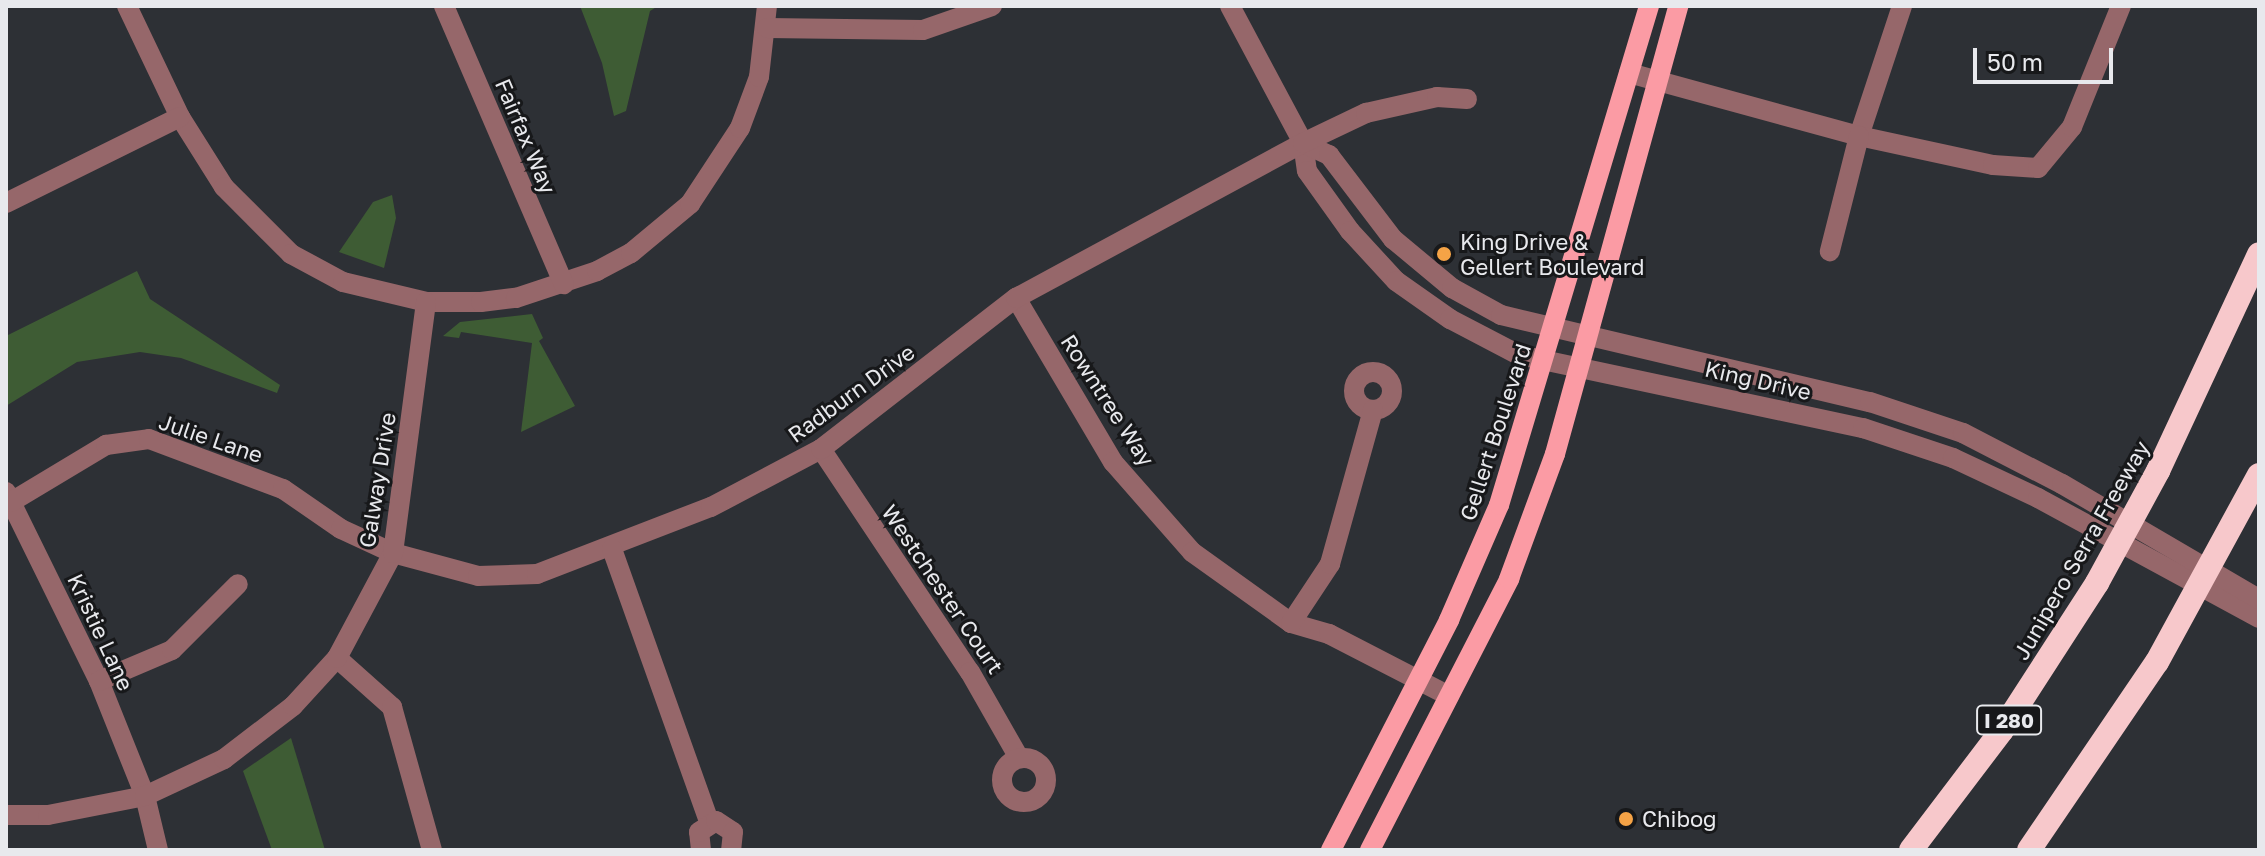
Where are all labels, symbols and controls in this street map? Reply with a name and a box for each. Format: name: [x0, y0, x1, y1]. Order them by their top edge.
scale bar: [1977, 32, 2117, 82]
text: 50 m: [1987, 47, 2043, 76]
street label: Fairfax Way: [490, 75, 562, 197]
place label: King Drive & Gellert Boulevard: [1460, 228, 1645, 280]
marker: King Drive & Gellert Boulevard: [1435, 245, 1453, 263]
street label: Rowntree Way: [1056, 329, 1160, 471]
street label: Radburn Drive: [783, 338, 919, 448]
street label: Gellert Boulevard: [1454, 340, 1536, 524]
street label: King Drive: [1702, 355, 1814, 405]
street label: Julie Lane: [156, 408, 266, 468]
street label: Galway Drive: [353, 411, 401, 549]
street label: Junipero Serra Freeway: [2007, 436, 2155, 664]
street label: Westchester Court: [877, 499, 1009, 679]
street label: Kristie Lane: [62, 569, 140, 695]
road number: I 280: [1975, 704, 2043, 736]
place label: Chibog: [1642, 806, 1717, 832]
marker: Chibog: [1617, 810, 1635, 828]

